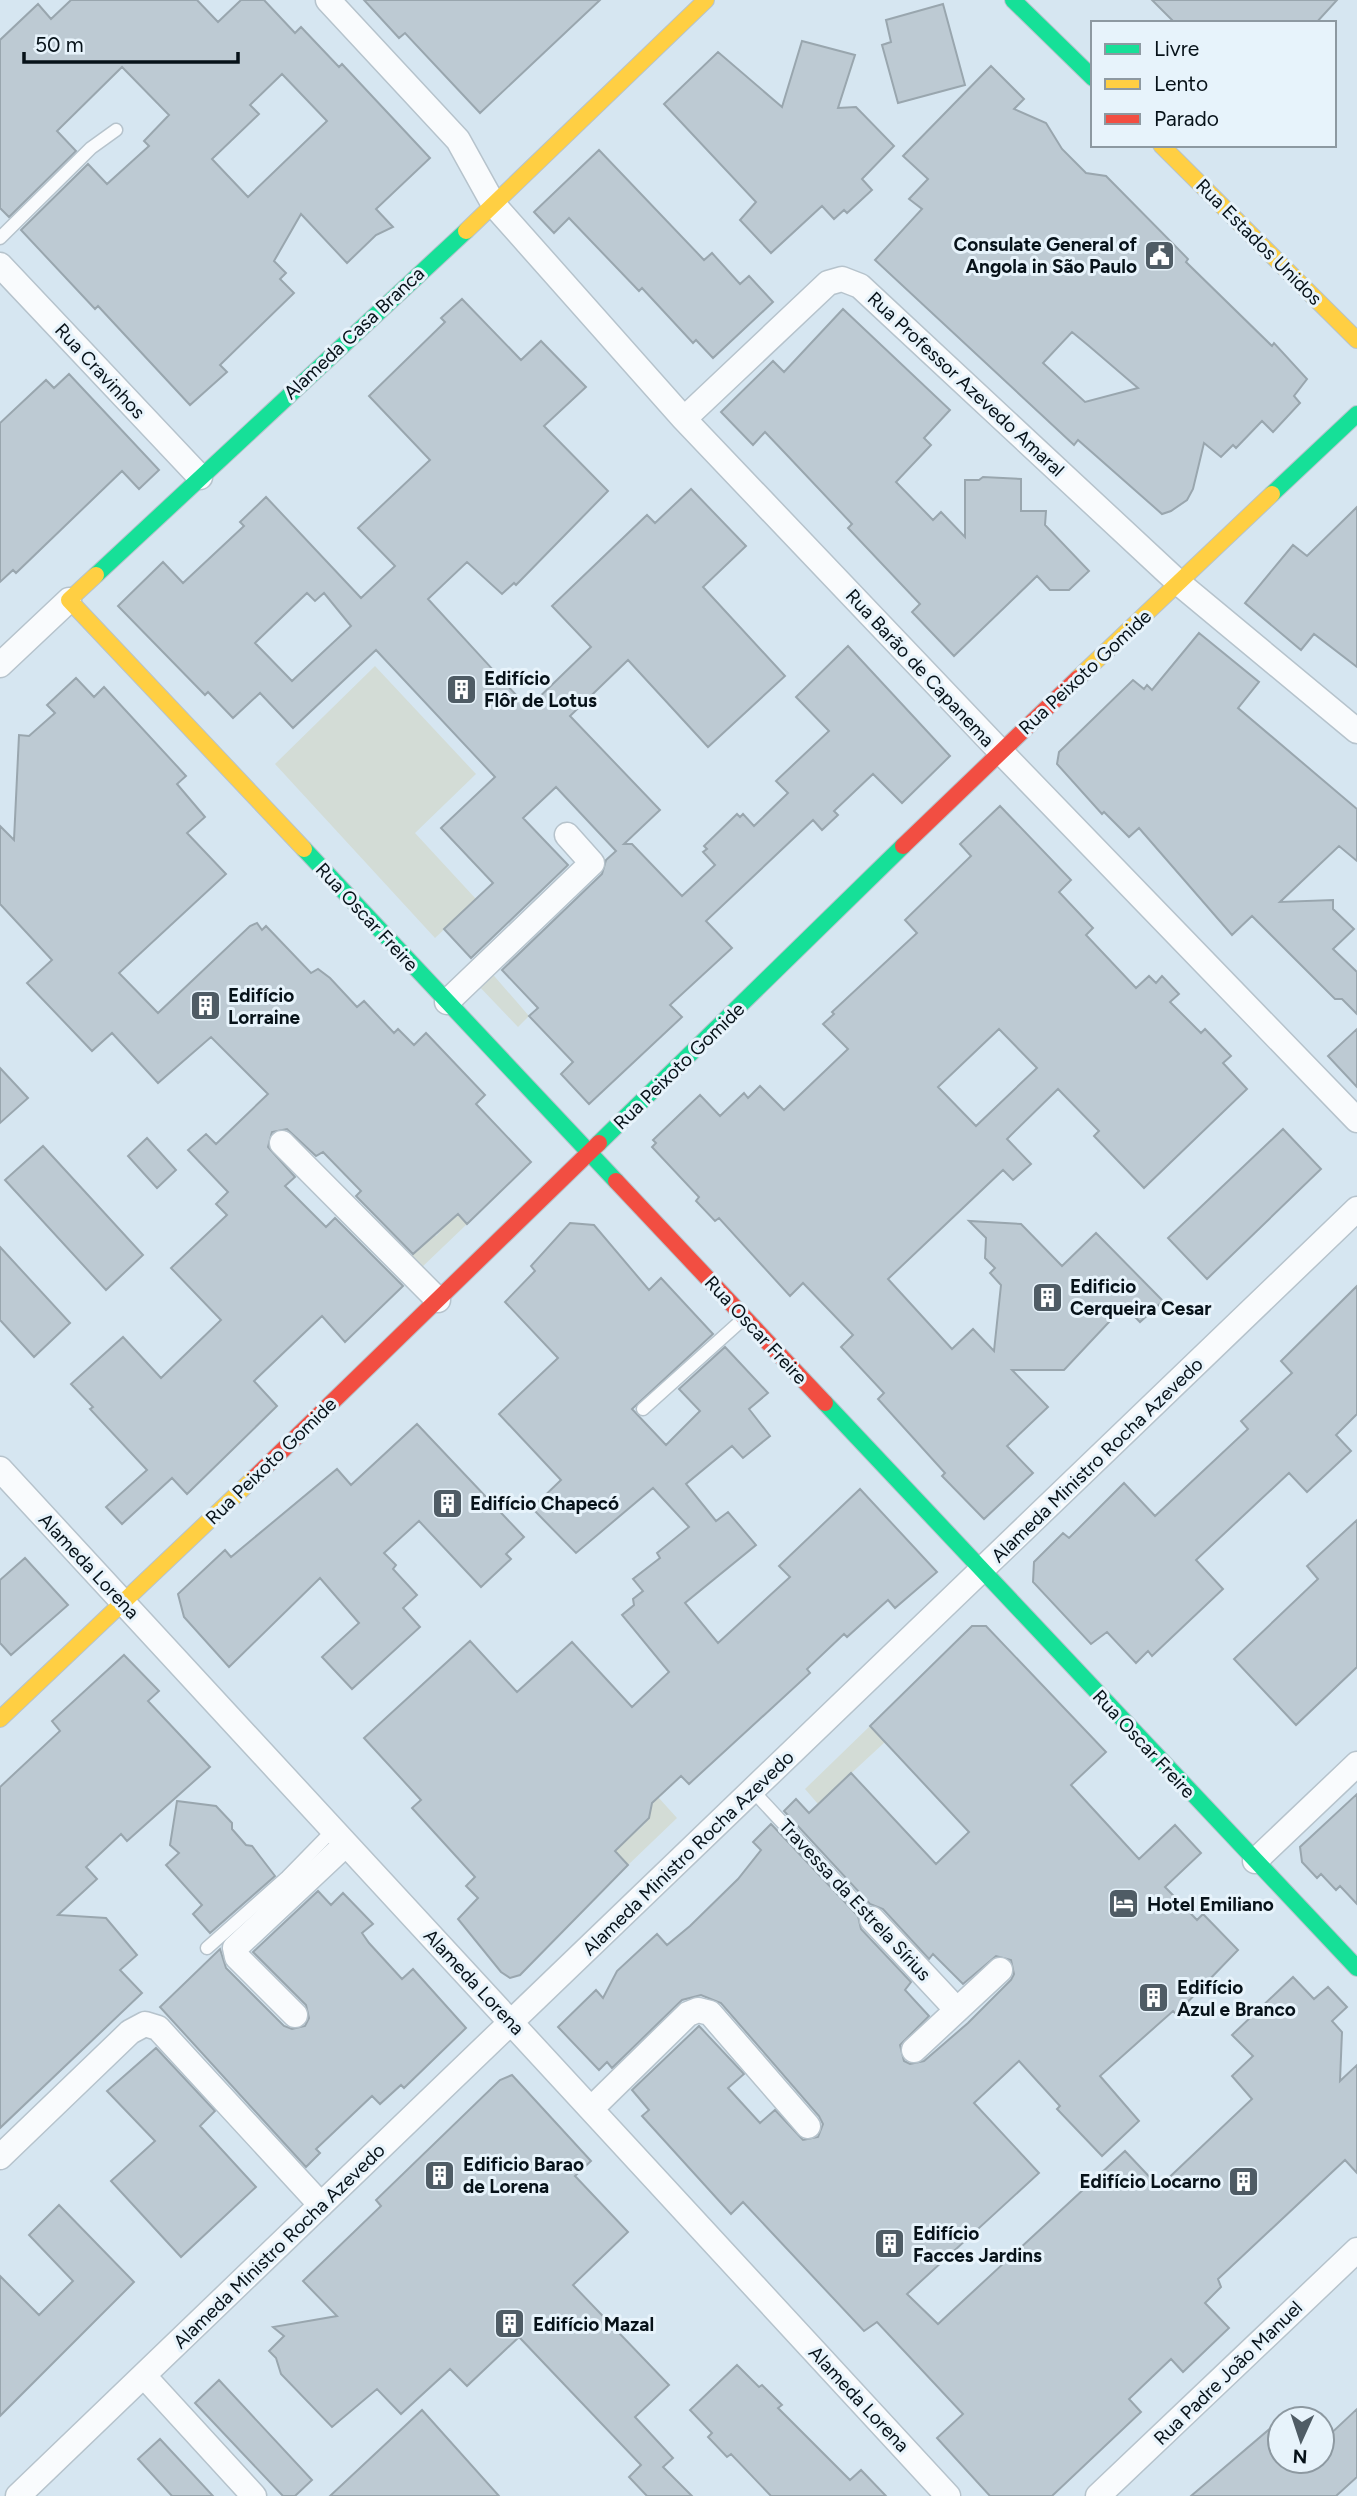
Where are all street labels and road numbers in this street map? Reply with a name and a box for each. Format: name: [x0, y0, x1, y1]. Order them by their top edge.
street label: Rua Estados Unidos: [1191, 174, 1327, 310]
street label: Alameda Casa Branca: [279, 262, 429, 404]
street label: Rua Professor Azevedo Amaral: [863, 287, 1069, 481]
street label: Rua Cravinhos: [50, 319, 150, 424]
street label: Rua Barão de Capanema: [841, 584, 999, 752]
street label: Rua Peixoto Gomide: [1014, 605, 1156, 739]
street label: Rua Oscar Freire: [311, 858, 423, 976]
street label: Rua Peixoto Gomide: [609, 998, 749, 1134]
street label: Rua Oscar Freire: [700, 1271, 812, 1389]
street label: Alameda Ministro Rocha Azevedo: [986, 1353, 1208, 1567]
street label: Rua Peixoto Gomide: [201, 1393, 341, 1529]
street label: Alameda Lorena: [34, 1508, 144, 1624]
street label: Rua Oscar Freire: [1088, 1685, 1200, 1803]
street label: Alameda Ministro Rocha Azevedo: [577, 1746, 799, 1960]
street label: Travessa da Estrela Sírius: [774, 1815, 936, 1986]
street label: Alameda Lorena: [419, 1924, 529, 2040]
street label: Alameda Ministro Rocha Azevedo: [168, 2139, 390, 2353]
street label: Rua Padre João Manuel: [1149, 2296, 1307, 2450]
street label: Alameda Lorena: [804, 2341, 914, 2457]

